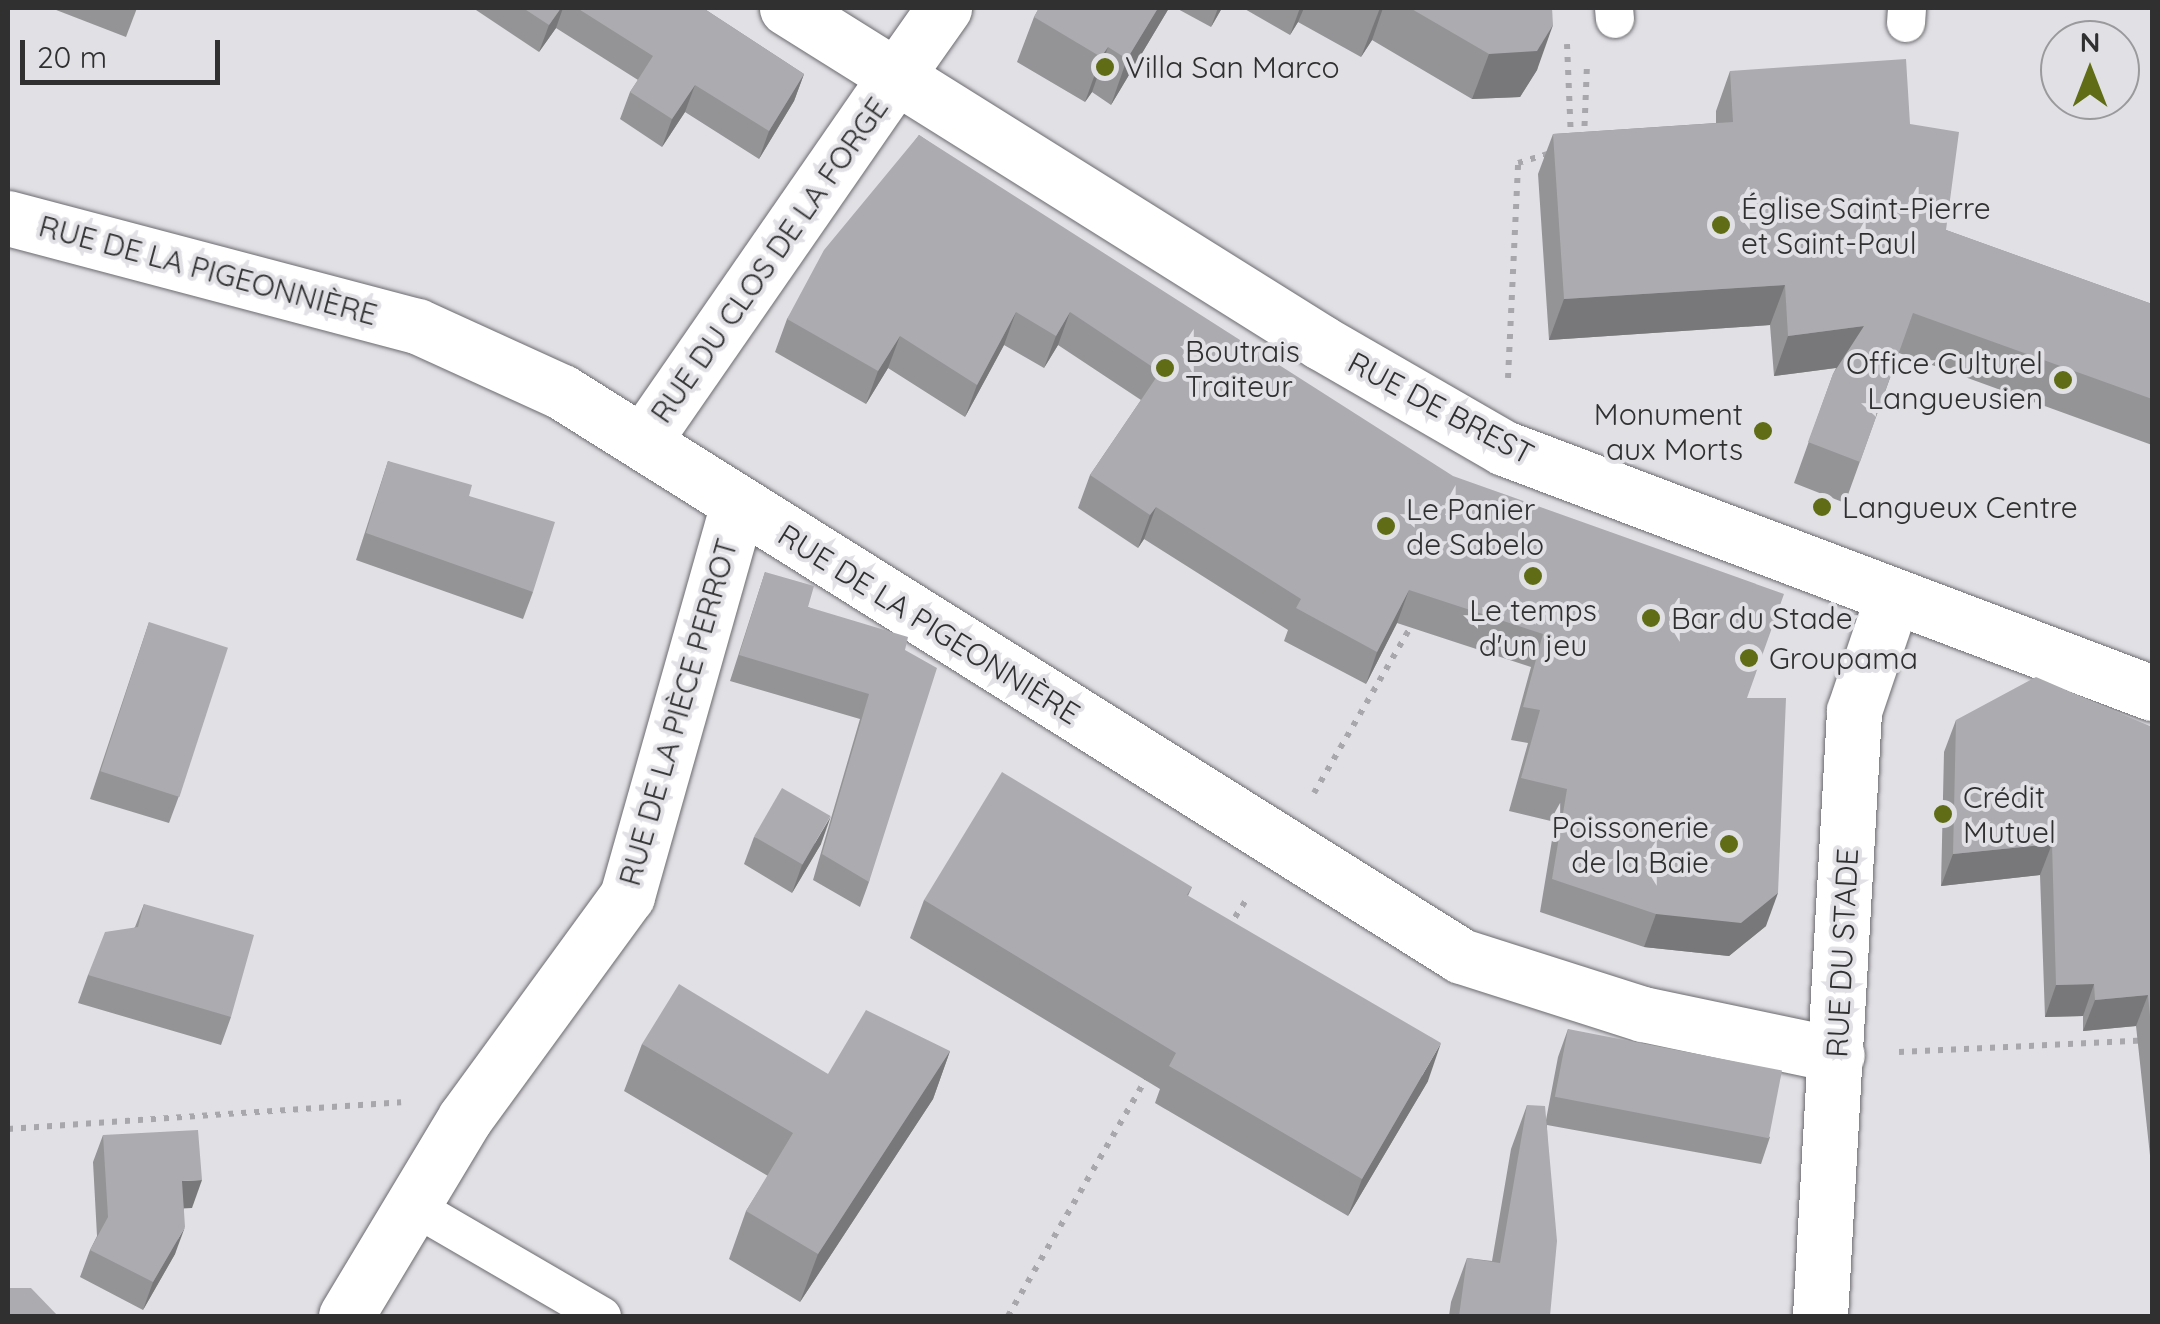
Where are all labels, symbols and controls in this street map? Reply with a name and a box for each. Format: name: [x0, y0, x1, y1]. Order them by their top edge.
scale bar: [25, 20, 225, 82]
north arrow: [2040, 20, 2140, 120]
text: N: [2080, 24, 2100, 59]
text: 20 m: [37, 38, 107, 76]
place label: Villa San Marco: [1125, 49, 1340, 85]
marker: Villa San Marco: [1094, 56, 1116, 78]
street label: RUE DU CLOS DE LA FORGE: [643, 90, 895, 430]
place label: Église Saint-Pierre et Saint-Paul: [1741, 190, 1991, 260]
street label: RUE DE LA PIGEONNIÈRE: [35, 208, 381, 332]
marker: Église Saint-Pierre et Saint-Paul: [1710, 214, 1732, 236]
place label: Boutrais Traiteur: [1185, 333, 1300, 404]
street label: RUE DE BREST: [1342, 344, 1540, 472]
place label: Office Culturel Langueusien: [1846, 345, 2043, 416]
marker: Boutrais Traiteur: [1154, 357, 1176, 379]
marker: Office Culturel Langueusien: [2052, 369, 2074, 391]
place label: Monument aux Morts: [1594, 396, 1743, 466]
marker: Monument aux Morts: [1752, 420, 1774, 442]
place label: Langueux Centre: [1842, 489, 2078, 525]
place label: Le Panier de Sabelo: [1406, 491, 1544, 562]
marker: Langueux Centre: [1811, 496, 1833, 518]
marker: Le Panier de Sabelo: [1375, 515, 1397, 537]
street label: RUE DE LA PIGEONNIÈRE: [772, 516, 1086, 732]
street label: RUE DE LA PIÈCE PERROT: [611, 534, 745, 890]
marker: Le temps d'un jeu: [1522, 565, 1544, 587]
place label: Le temps d'un jeu: [1469, 592, 1597, 662]
place label: Bar du Stade: [1671, 600, 1853, 636]
marker: Bar du Stade: [1640, 607, 1662, 629]
place label: Groupama: [1769, 640, 1918, 676]
marker: Groupama: [1738, 647, 1760, 669]
place label: Crédit Mutuel: [1963, 779, 2056, 850]
marker: Crédit Mutuel: [1932, 803, 1954, 825]
place label: Poissonerie de la Baie: [1551, 809, 1709, 880]
marker: Poissonerie de la Baie: [1718, 833, 1740, 855]
street label: RUE DU STADE: [1819, 848, 1865, 1058]

